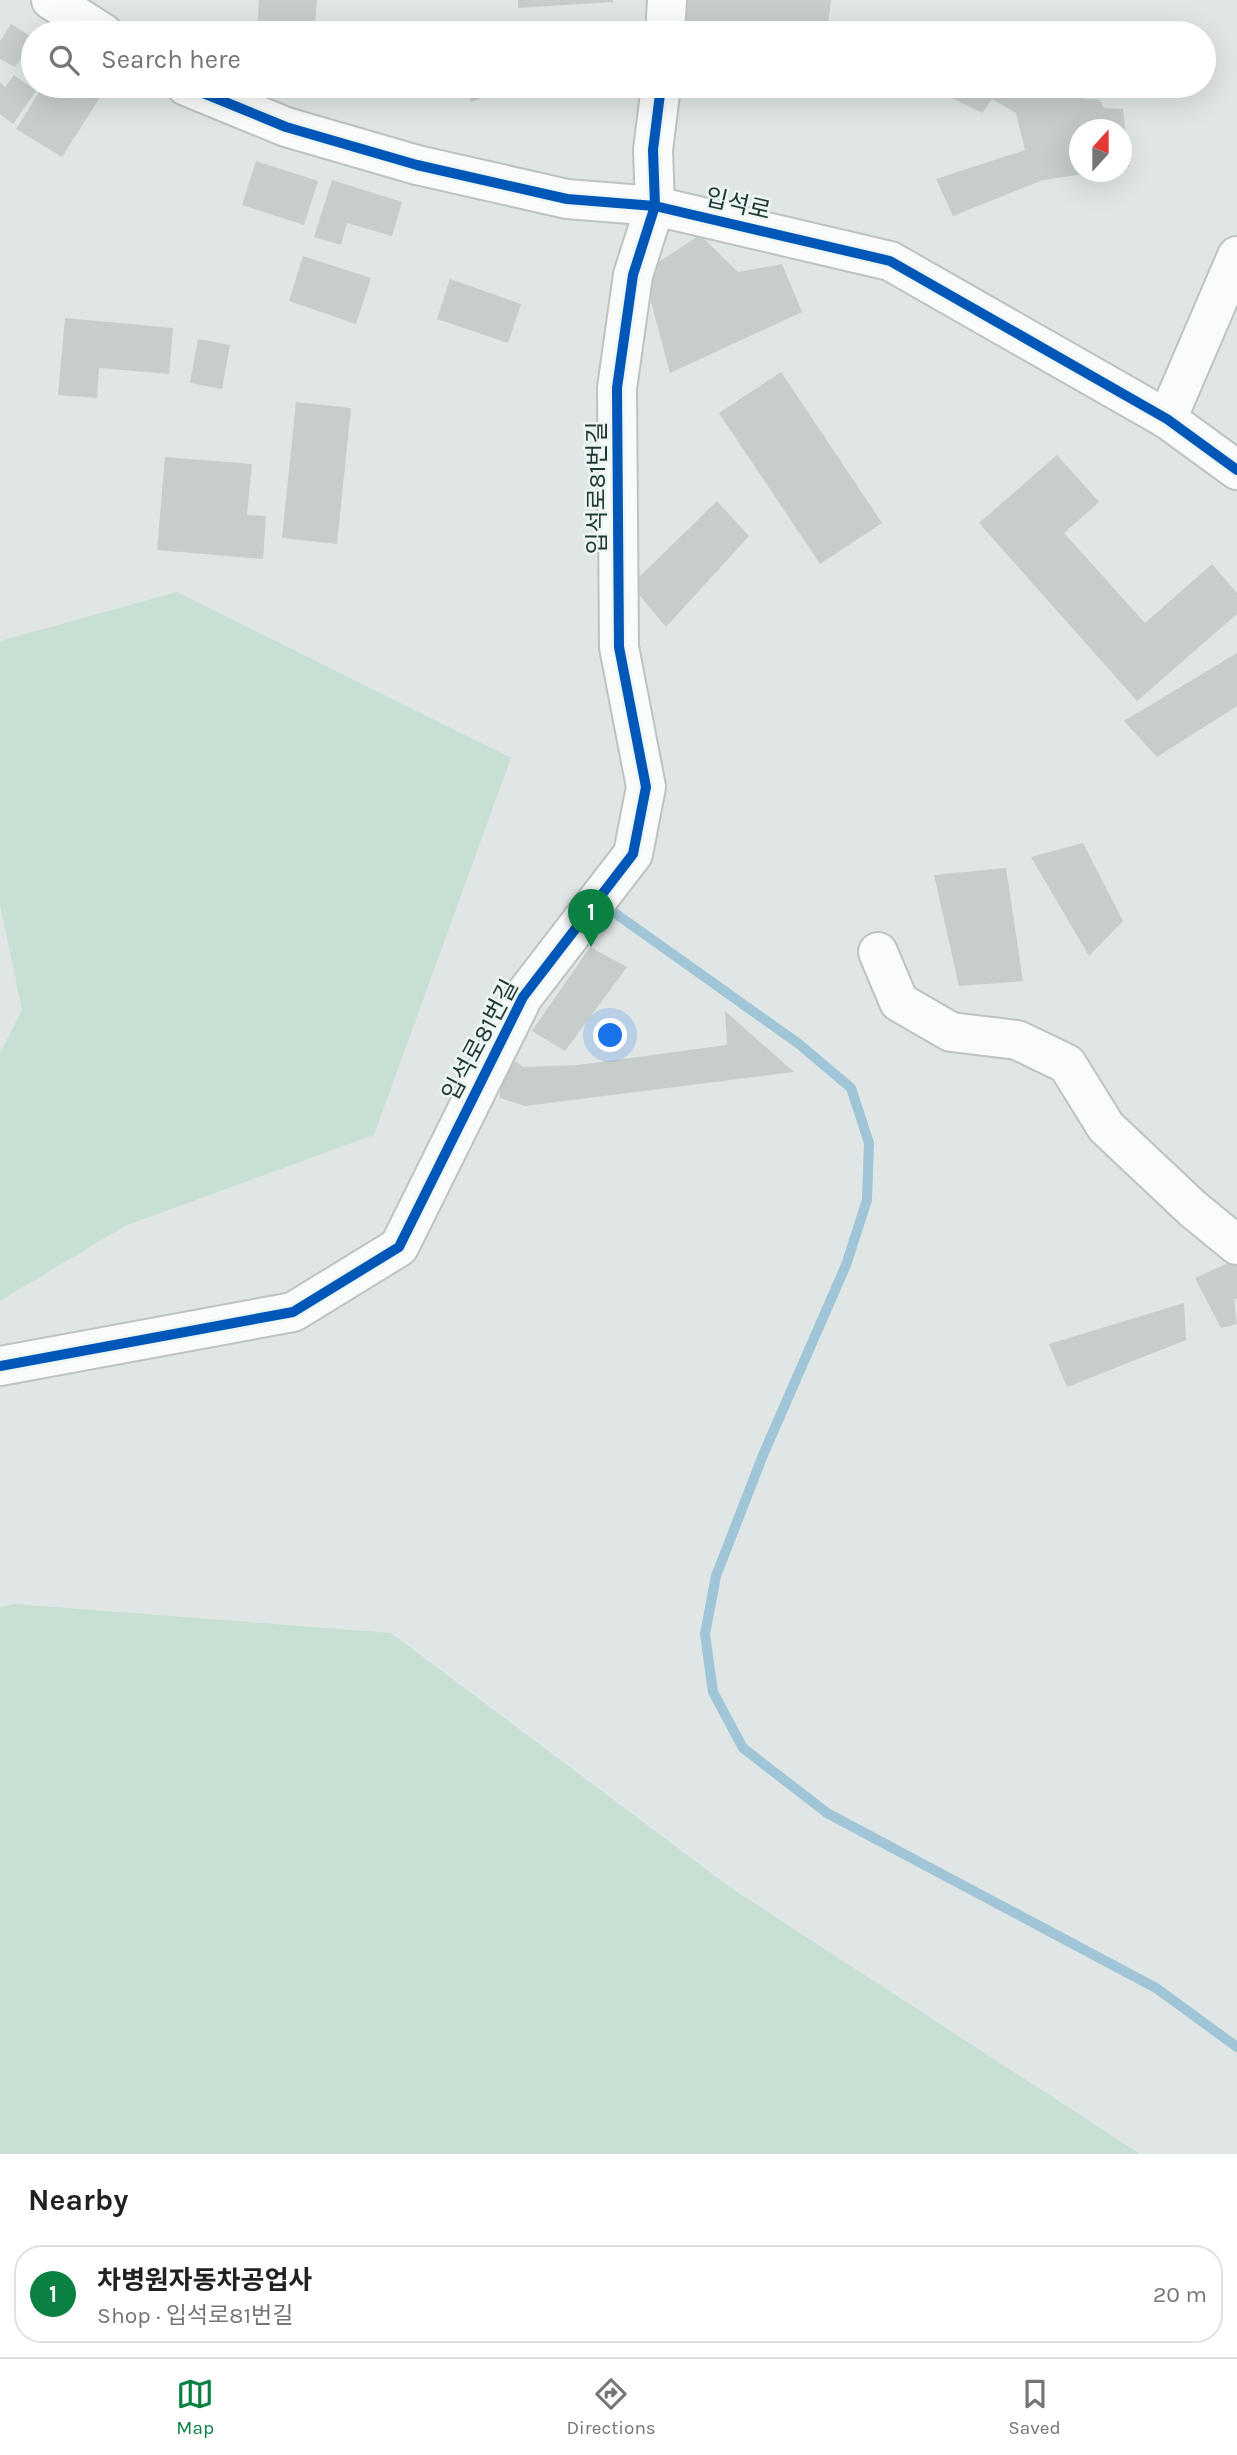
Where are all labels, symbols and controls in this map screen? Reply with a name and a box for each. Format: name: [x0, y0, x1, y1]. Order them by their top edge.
search box: [21, 21, 1216, 98]
icon: search: [45, 41, 83, 79]
text: Search here: [101, 44, 241, 75]
north arrow: [1069, 119, 1132, 182]
street label: 입석로: [703, 183, 773, 225]
street label: 입석로81번길: [583, 421, 611, 555]
pin: 1: [568, 889, 614, 947]
street label: 입석로81번길: [436, 975, 524, 1105]
your location: [593, 1018, 627, 1052]
text: Nearby: [28, 2182, 128, 2218]
text: 차병원자동차공업사: [97, 2265, 312, 2296]
text: 1: [49, 2281, 57, 2308]
text: 20 m: [1153, 2281, 1207, 2308]
text: Shop · 입석로81번길: [97, 2302, 293, 2329]
tab: Map: [176, 2375, 214, 2439]
tab: Directions: [567, 2375, 656, 2439]
tab: Saved: [1008, 2375, 1061, 2439]

